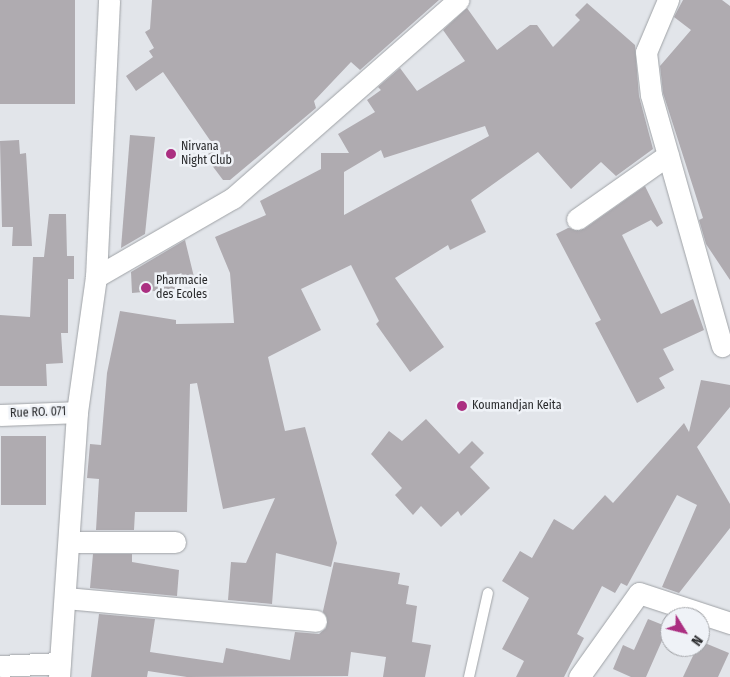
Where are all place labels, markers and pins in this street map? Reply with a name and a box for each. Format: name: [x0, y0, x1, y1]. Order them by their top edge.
place label: Nirvana Night Club: [181, 140, 232, 168]
marker: Nirvana Night Club: [165, 148, 177, 160]
place label: Pharmacie des Ecoles: [156, 274, 208, 302]
marker: Pharmacie des Ecoles: [140, 282, 152, 294]
place label: Koumandjan Keita: [472, 399, 562, 413]
marker: Koumandjan Keita: [456, 400, 468, 412]

